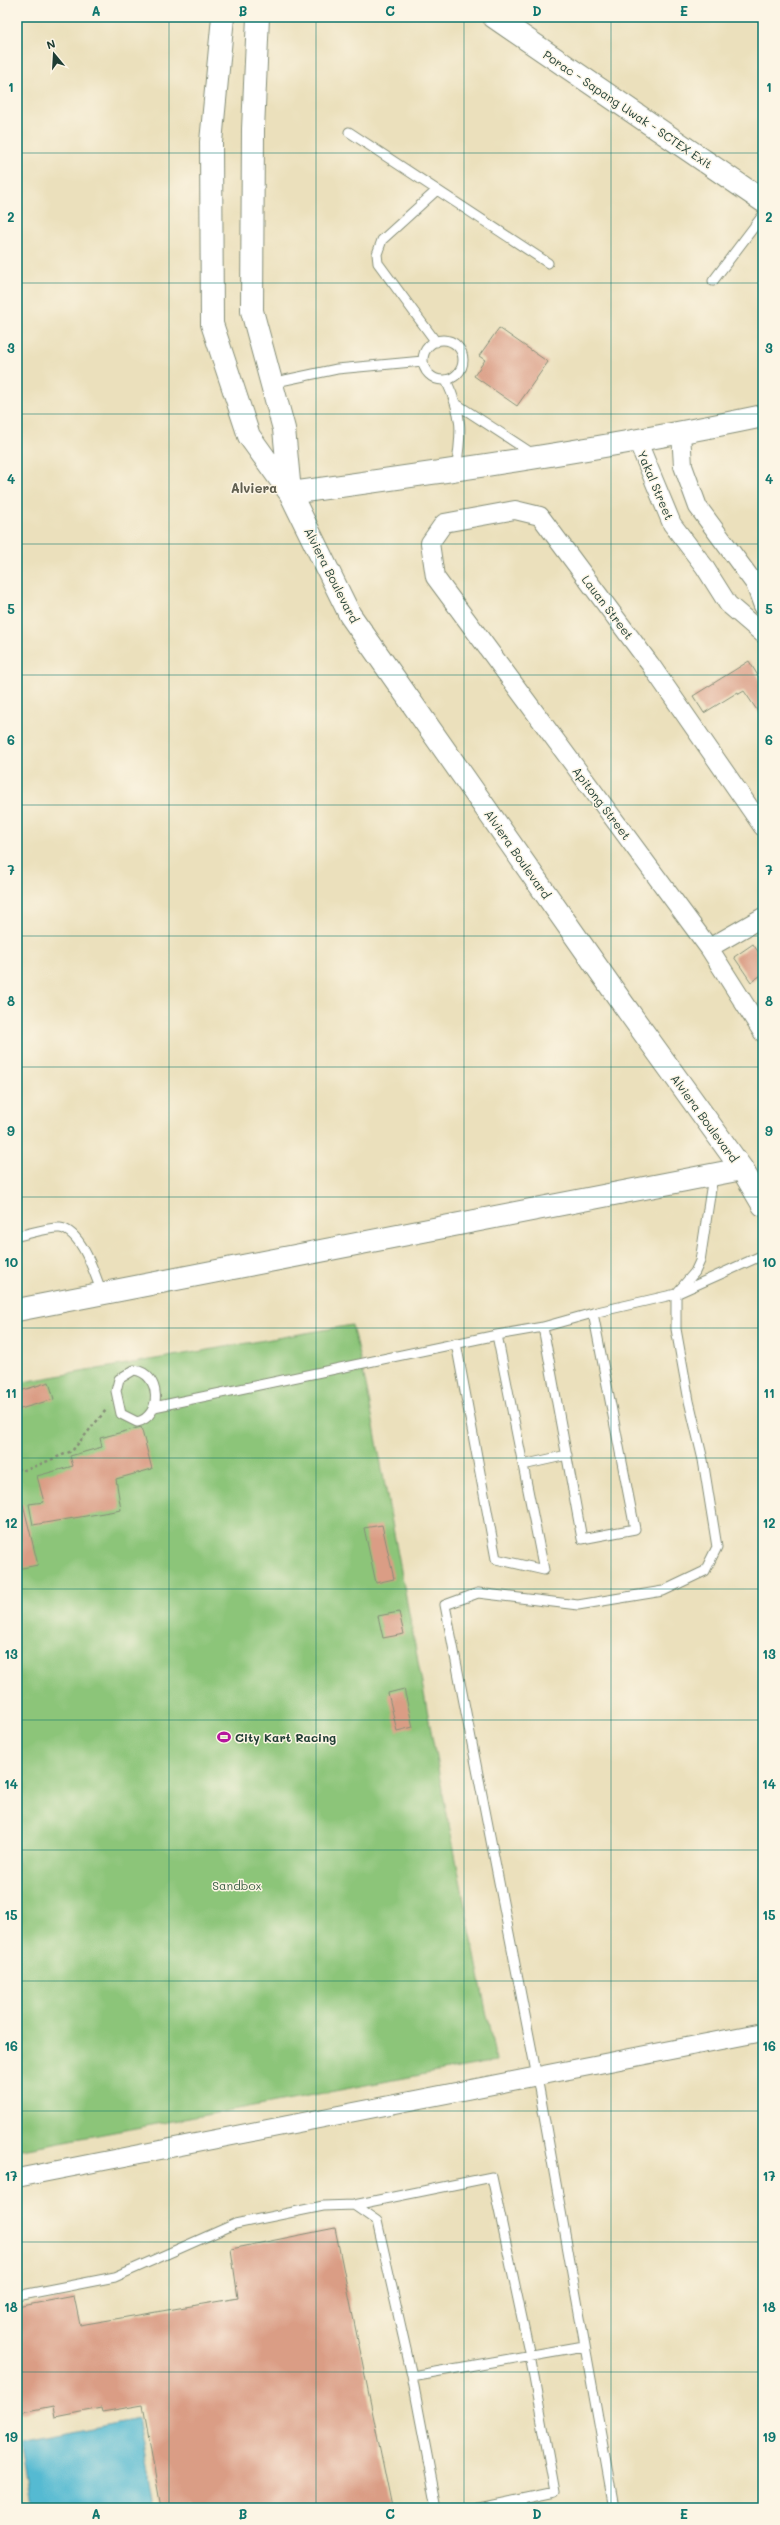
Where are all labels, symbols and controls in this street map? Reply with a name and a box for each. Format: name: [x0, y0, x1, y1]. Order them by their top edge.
text: A: [91, 2, 101, 19]
text: B: [239, 2, 248, 19]
text: C: [385, 2, 395, 19]
text: D: [532, 2, 542, 19]
text: E: [680, 2, 688, 19]
north arrow: [34, 34, 74, 74]
text: N: [44, 36, 57, 52]
street label: Porac - Sapang Uwak - SCTEX Exit: [540, 46, 716, 172]
text: 1: [8, 78, 14, 95]
text: 1: [766, 78, 772, 95]
text: 2: [7, 208, 15, 225]
text: 2: [765, 208, 773, 225]
text: 3: [7, 339, 15, 356]
text: 3: [765, 339, 773, 356]
street label: Yakal Street: [634, 448, 678, 522]
text: 4: [7, 470, 15, 487]
text: 4: [765, 470, 773, 487]
district label: Alviera: [231, 479, 277, 496]
street label: Alviera Boulevard: [301, 525, 363, 626]
street label: Lauan Street: [579, 572, 637, 642]
text: 5: [7, 600, 15, 617]
text: 5: [765, 600, 773, 617]
text: 6: [7, 731, 15, 748]
text: 6: [765, 731, 773, 748]
street label: Apitong Street: [569, 763, 635, 843]
street label: Alviera Boulevard: [481, 806, 555, 902]
text: 7: [7, 861, 15, 878]
text: 7: [765, 861, 773, 878]
text: 8: [7, 992, 15, 1009]
text: 8: [765, 992, 773, 1009]
street label: Alviera Boulevard: [668, 1071, 743, 1166]
text: 9: [7, 1122, 15, 1139]
text: 9: [765, 1122, 773, 1139]
text: 10: [4, 1253, 18, 1270]
text: 10: [762, 1253, 776, 1270]
text: 11: [5, 1384, 17, 1401]
text: 11: [763, 1384, 775, 1401]
text: 12: [4, 1514, 18, 1531]
text: 12: [762, 1514, 776, 1531]
text: 13: [4, 1645, 18, 1662]
text: 13: [762, 1645, 776, 1662]
sports icon: City Kart Racing: [216, 1729, 232, 1745]
place label: City Kart Racing: [235, 1729, 336, 1745]
text: 14: [4, 1775, 18, 1792]
text: 14: [762, 1775, 776, 1792]
park label: Sandbox: [212, 1877, 262, 1893]
text: 15: [4, 1906, 18, 1923]
text: 15: [762, 1906, 776, 1923]
text: 16: [4, 2037, 18, 2054]
text: 16: [762, 2037, 776, 2054]
text: 17: [4, 2167, 18, 2184]
text: 17: [762, 2167, 776, 2184]
text: 18: [4, 2298, 18, 2315]
text: 18: [762, 2298, 776, 2315]
text: 19: [4, 2428, 18, 2445]
text: 19: [762, 2428, 776, 2445]
text: A: [91, 2505, 101, 2522]
text: B: [239, 2505, 248, 2522]
text: C: [385, 2505, 395, 2522]
text: D: [532, 2505, 542, 2522]
text: E: [680, 2505, 688, 2522]

